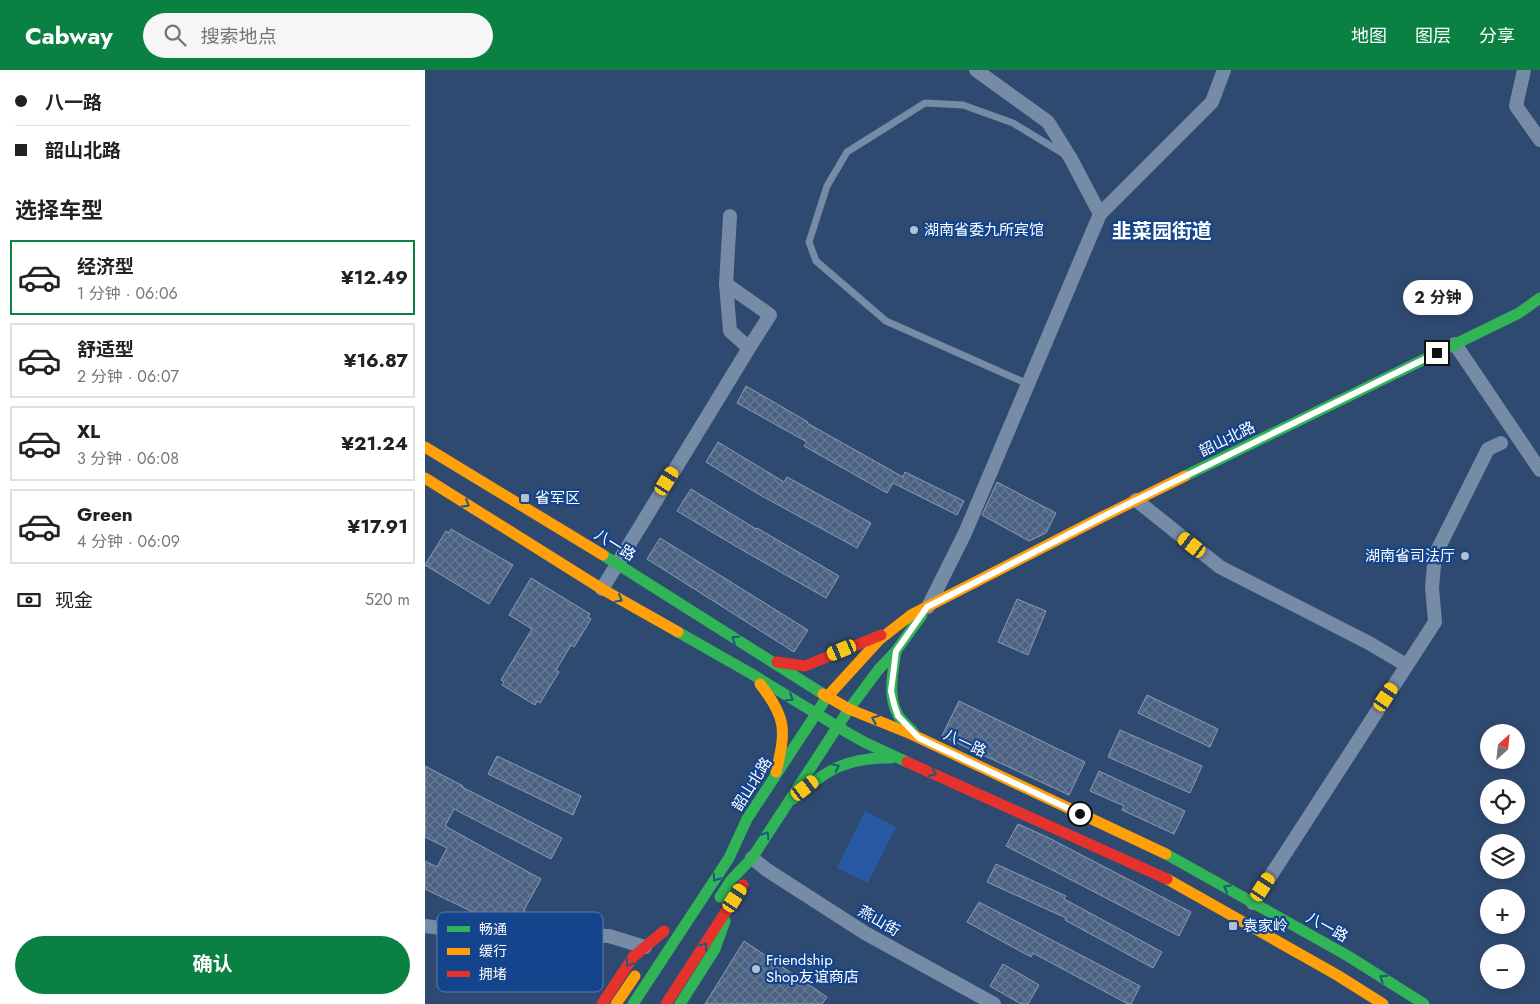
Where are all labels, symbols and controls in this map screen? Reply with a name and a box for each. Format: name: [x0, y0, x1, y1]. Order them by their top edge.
search box: [143, 13, 493, 58]
text: Cabway: [25, 18, 113, 53]
icon: search: [161, 21, 189, 49]
text: 搜索地点: [201, 23, 277, 50]
text: 地图: [1351, 23, 1387, 49]
text: 图层: [1415, 23, 1451, 49]
text: 分享: [1479, 23, 1515, 49]
text: 八一路: [45, 89, 102, 116]
text: 韶山北路: [45, 137, 121, 164]
text: 选择车型: [15, 194, 103, 226]
district label: 韭菜园街道: [1112, 217, 1212, 246]
place label: 湖南省委九所宾馆: [924, 219, 1044, 241]
marker: 湖南省委九所宾馆: [908, 224, 920, 236]
text: 经济型: [77, 253, 134, 280]
icon: car: [17, 255, 62, 300]
text: ¥12.49: [341, 264, 408, 291]
callout: 2 分钟: [1402, 280, 1472, 316]
text: 1 分钟 · 06:06: [77, 282, 178, 305]
text: 2 分钟: [1414, 286, 1462, 309]
text: 舒适型: [77, 336, 134, 363]
icon: car: [17, 338, 62, 383]
route end: [1426, 342, 1448, 364]
text: ¥16.87: [344, 347, 408, 374]
text: 2 分钟 · 06:07: [77, 365, 179, 388]
street label: 韶山北路: [1195, 416, 1259, 462]
text: XL: [77, 418, 100, 445]
icon: car: [17, 421, 62, 466]
text: ¥21.24: [341, 430, 408, 457]
text: 3 分钟 · 06:08: [77, 447, 179, 470]
car: [652, 464, 681, 498]
place label: 省军区: [535, 487, 580, 509]
marker: 省军区: [519, 492, 531, 504]
one-way arrow: [461, 497, 470, 507]
text: Green: [77, 501, 133, 528]
icon: car: [17, 504, 62, 549]
text: ¥17.91: [348, 513, 408, 540]
street label: 八一路: [590, 524, 640, 566]
text: 4 分钟 · 06:09: [77, 530, 180, 553]
car: [1175, 530, 1208, 560]
place label: 湖南省司法厅: [1365, 545, 1455, 567]
marker: 湖南省司法厅: [1459, 550, 1471, 562]
icon: cash: [15, 586, 43, 614]
text: 现金: [55, 587, 93, 614]
text: 520 m: [365, 588, 410, 611]
one-way arrow: [614, 593, 623, 603]
one-way arrow: [731, 635, 740, 645]
car: [825, 637, 858, 663]
car: [1371, 680, 1400, 714]
one-way arrow: [785, 691, 794, 701]
one-way arrow: [871, 715, 880, 726]
street label: 八一路: [940, 724, 990, 762]
north arrow: [1480, 724, 1525, 769]
map controls: [1480, 724, 1525, 989]
street label: 韶山北路: [727, 753, 777, 815]
one-way arrow: [831, 763, 840, 773]
one-way arrow: [928, 767, 937, 778]
car: [788, 773, 821, 803]
button: locate: [1480, 779, 1525, 824]
route start: [1069, 803, 1091, 825]
one-way arrow: [760, 831, 770, 840]
button: layers: [1480, 834, 1525, 879]
car: [1248, 870, 1277, 904]
one-way arrow: [713, 873, 723, 882]
car: [720, 881, 749, 915]
one-way arrow: [1223, 884, 1232, 894]
button: +: [1480, 889, 1525, 934]
street label: 燕山街: [854, 900, 904, 942]
street label: 八一路: [1302, 906, 1352, 948]
legend: [437, 912, 603, 992]
place label: 袁家岭: [1243, 915, 1288, 937]
text: 畅通: [479, 919, 507, 939]
marker: 袁家岭: [1227, 920, 1239, 932]
button: 确认: [15, 936, 410, 994]
text: 缓行: [479, 941, 507, 961]
one-way arrow: [698, 942, 707, 952]
button: −: [1480, 944, 1525, 989]
place label: Friendship Shop友谊商店: [766, 949, 859, 988]
one-way arrow: [626, 958, 635, 967]
marker: Friendship Shop友谊商店: [750, 963, 762, 975]
text: 拥堵: [479, 964, 507, 984]
one-way arrow: [1379, 974, 1388, 984]

